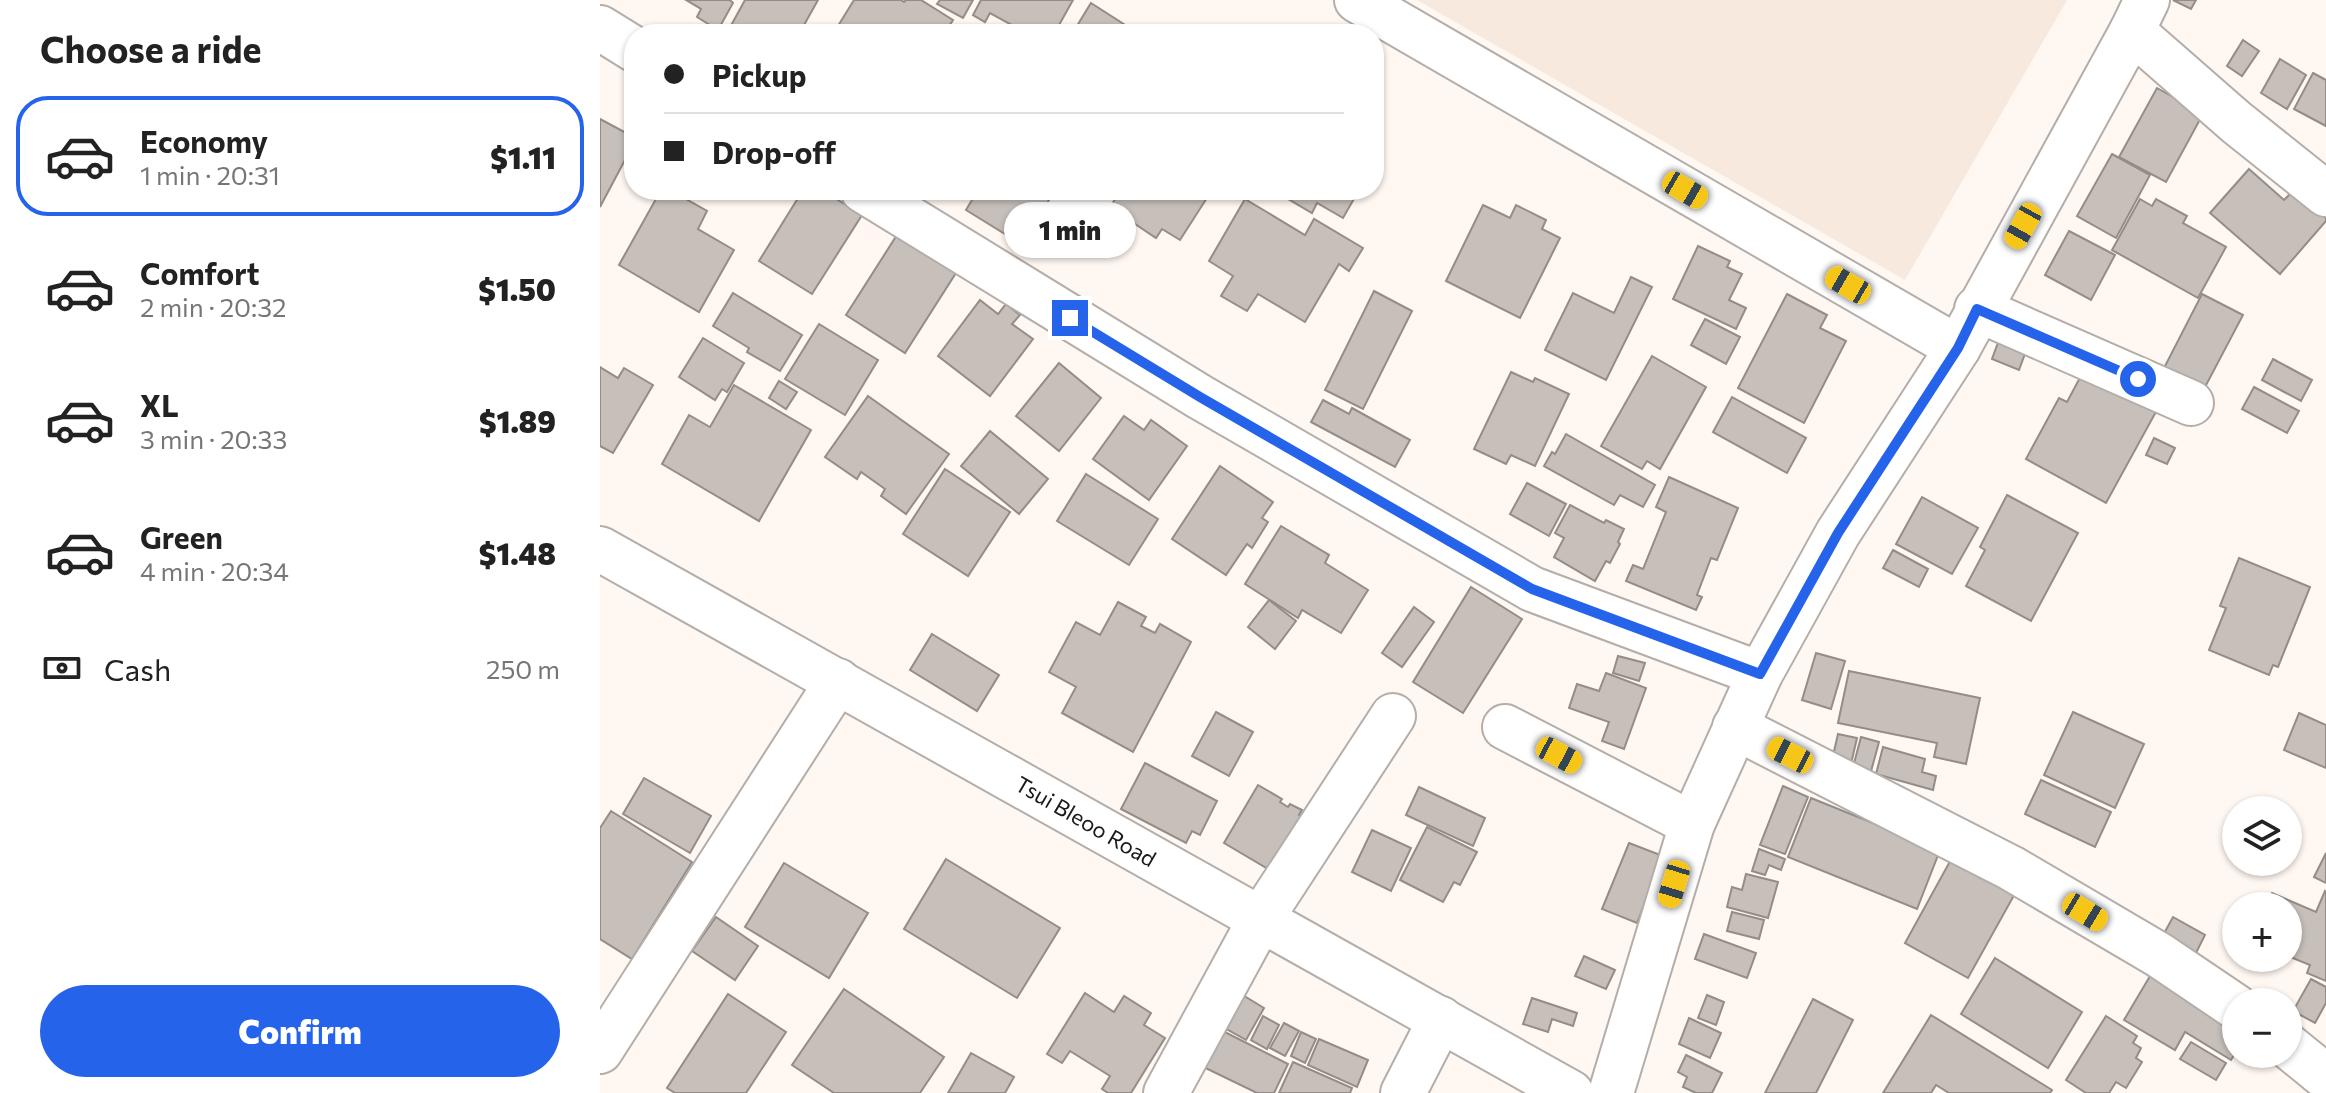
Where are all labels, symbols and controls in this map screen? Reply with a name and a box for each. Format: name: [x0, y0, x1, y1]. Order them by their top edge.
text: Choose a ride: [40, 26, 261, 70]
text: Pickup: [712, 56, 806, 93]
icon: car: [44, 120, 116, 192]
text: Economy: [140, 122, 268, 159]
text: Drop-off: [712, 133, 836, 170]
text: $1.11: [490, 138, 556, 175]
text: 1 min · 20:31: [140, 159, 280, 190]
car: [1658, 168, 1712, 212]
car: [2001, 199, 2045, 253]
callout: 1 min: [1004, 202, 1136, 258]
text: 1 min: [1039, 214, 1101, 245]
icon: car: [44, 252, 116, 324]
text: Comfort: [140, 254, 259, 291]
car: [1821, 263, 1875, 307]
text: $1.50: [478, 270, 556, 307]
text: 2 min · 20:32: [140, 291, 286, 322]
route end: [1052, 300, 1088, 336]
route start: [2120, 361, 2156, 397]
icon: car: [44, 384, 116, 456]
text: XL: [140, 386, 179, 423]
text: $1.89: [479, 402, 556, 439]
text: 3 min · 20:33: [140, 423, 287, 454]
icon: car: [44, 516, 116, 588]
text: Green: [140, 518, 223, 555]
text: $1.48: [479, 534, 556, 571]
text: 4 min · 20:34: [140, 555, 289, 586]
icon: cash: [40, 646, 84, 690]
text: Cash: [104, 650, 171, 687]
text: 250 m: [486, 653, 560, 684]
car: [1532, 733, 1586, 777]
car: [1763, 733, 1817, 777]
street label: Tsui Bleoo Road: [1011, 770, 1161, 872]
map controls: [2222, 796, 2302, 1068]
button: layers: [2222, 796, 2302, 876]
car: [1656, 858, 1692, 910]
car: [2058, 889, 2112, 935]
button: +: [2222, 892, 2302, 972]
button: Confirm: [40, 985, 560, 1077]
button: −: [2222, 988, 2302, 1068]

